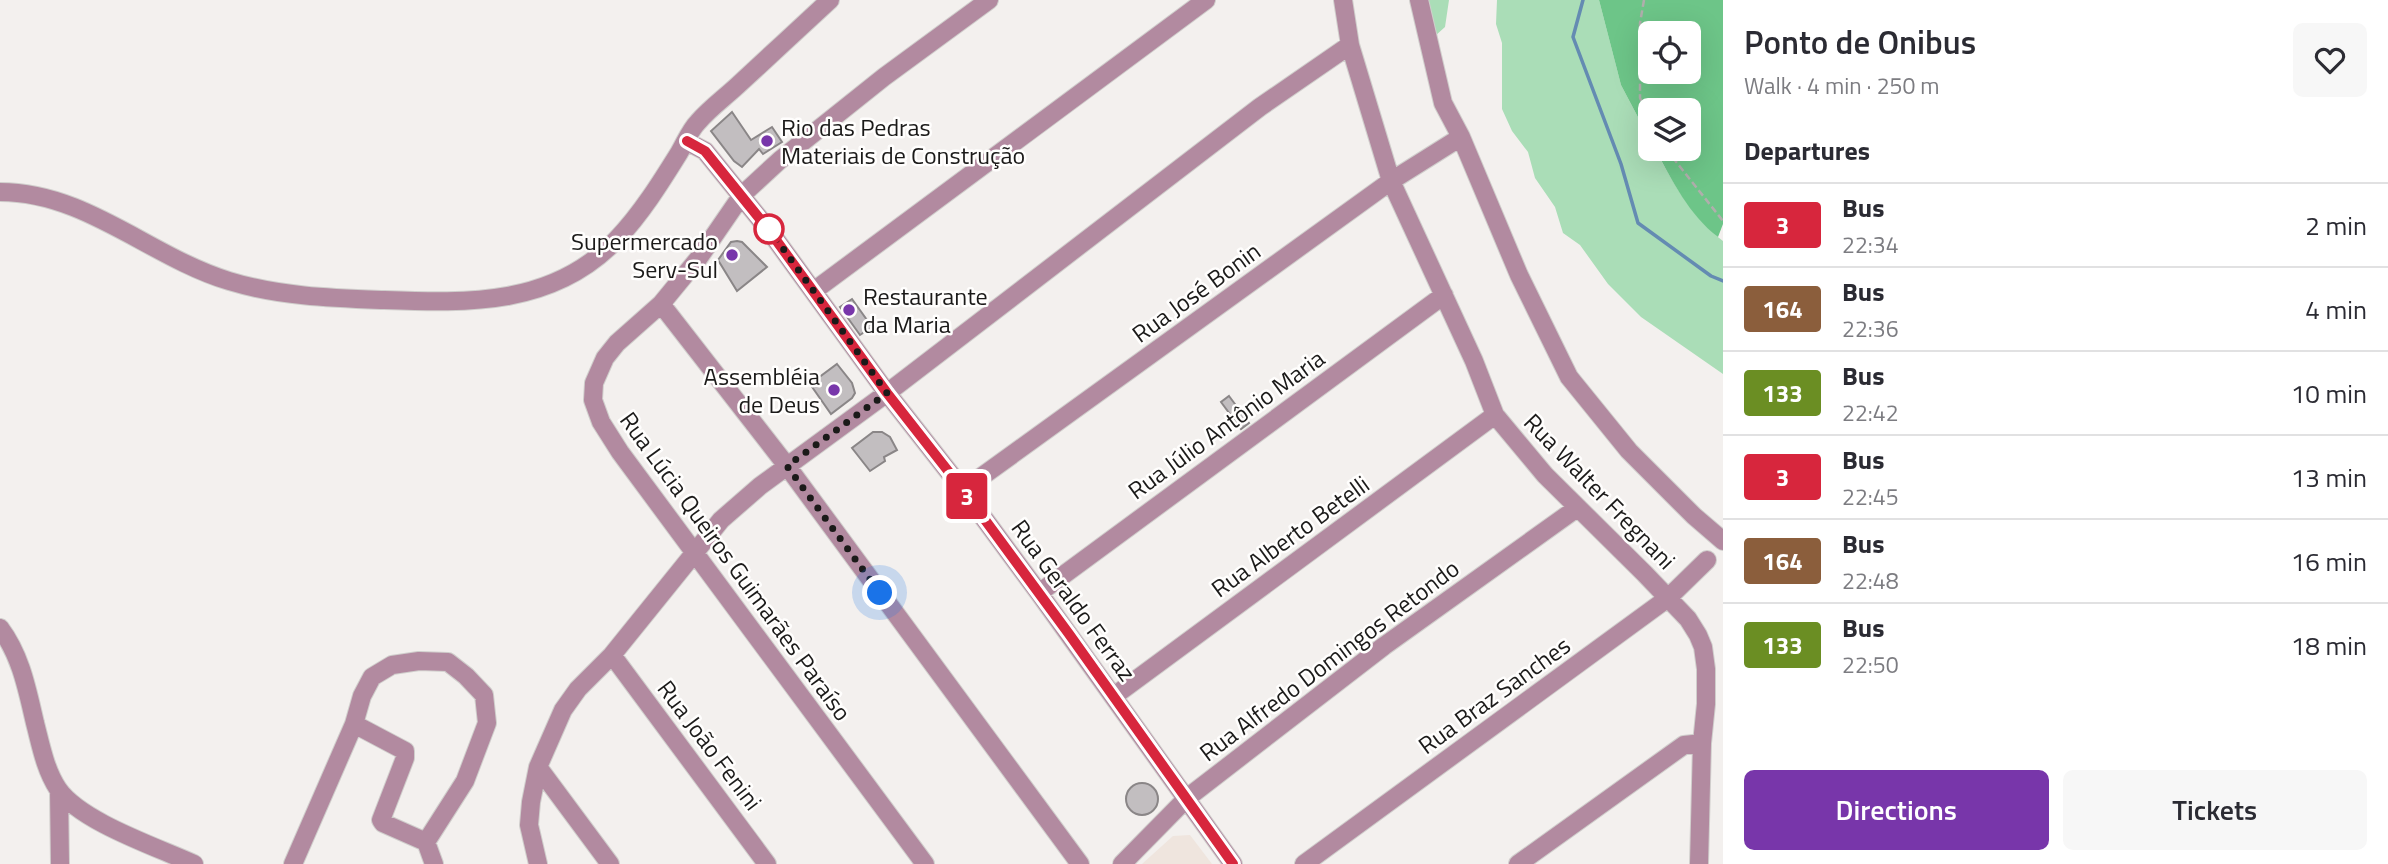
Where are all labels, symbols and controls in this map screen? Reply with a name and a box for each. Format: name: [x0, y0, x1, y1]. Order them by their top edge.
text: Ponto de Onibus: [1744, 17, 1976, 67]
map controls: [1638, 21, 1701, 161]
button: locate: [1638, 21, 1701, 84]
button: heart: [2293, 23, 2367, 97]
text: Walk · 4 min · 250 m: [1744, 68, 1940, 103]
button: layers: [1638, 98, 1701, 161]
place label: Rio das Pedras Materiais de Construção: [781, 109, 1025, 173]
text: Departures: [1744, 131, 1870, 170]
marker: Rio das Pedras Materiais de Construção: [759, 133, 775, 149]
text: Bus: [1842, 188, 1884, 227]
text: 2 min: [2305, 206, 2367, 245]
text: 3: [1776, 207, 1789, 243]
unlabelled marker: [754, 214, 784, 244]
place label: Supermercado Serv-Sul: [571, 223, 718, 287]
text: 22:34: [1842, 227, 1899, 262]
street label: Rua José Bonin: [1124, 233, 1268, 351]
marker: Supermercado Serv-Sul: [724, 247, 740, 263]
text: Bus: [1842, 272, 1884, 311]
place label: Restaurante da Maria: [863, 278, 988, 342]
text: 4 min: [2305, 290, 2367, 329]
text: 164: [1762, 291, 1803, 327]
marker: Restaurante da Maria: [841, 302, 857, 318]
text: 22:36: [1842, 311, 1899, 346]
street label: Rua Júlio Antônio Maria: [1120, 340, 1332, 508]
text: Bus: [1842, 356, 1884, 395]
place label: Assembléia de Deus: [704, 358, 820, 422]
text: 10 min: [2291, 374, 2367, 413]
text: 133: [1762, 375, 1803, 411]
marker: Assembléia de Deus: [826, 382, 842, 398]
text: 22:42: [1842, 395, 1899, 430]
street label: Rua Lúcia Queiros Guimarães Paraíso: [611, 404, 861, 728]
street label: Rua Walter Fregnani: [1516, 405, 1684, 577]
text: Bus: [1842, 440, 1884, 479]
text: 13 min: [2291, 458, 2367, 497]
text: 3: [1776, 459, 1789, 495]
street label: Rua Alberto Betelli: [1203, 466, 1377, 606]
line badge: 3: [944, 473, 990, 519]
text: 3: [960, 478, 974, 514]
text: 22:45: [1842, 479, 1899, 514]
street label: Rua Geraldo Ferraz: [1003, 512, 1145, 688]
text: Bus: [1842, 524, 1884, 563]
text: 16 min: [2291, 542, 2367, 581]
text: 164: [1762, 543, 1803, 579]
street label: Rua Alfredo Domingos Retondo: [1192, 550, 1466, 770]
text: 22:48: [1842, 563, 1899, 598]
your location: [862, 575, 897, 610]
text: Bus: [1842, 608, 1884, 647]
text: 18 min: [2291, 626, 2367, 665]
street label: Rua Braz Sanches: [1410, 627, 1578, 763]
text: 133: [1762, 627, 1803, 663]
text: 22:50: [1842, 647, 1899, 682]
street label: Rua João Fenini: [649, 672, 771, 818]
button: Directions: [1744, 770, 2049, 850]
button: Tickets: [2063, 770, 2367, 850]

